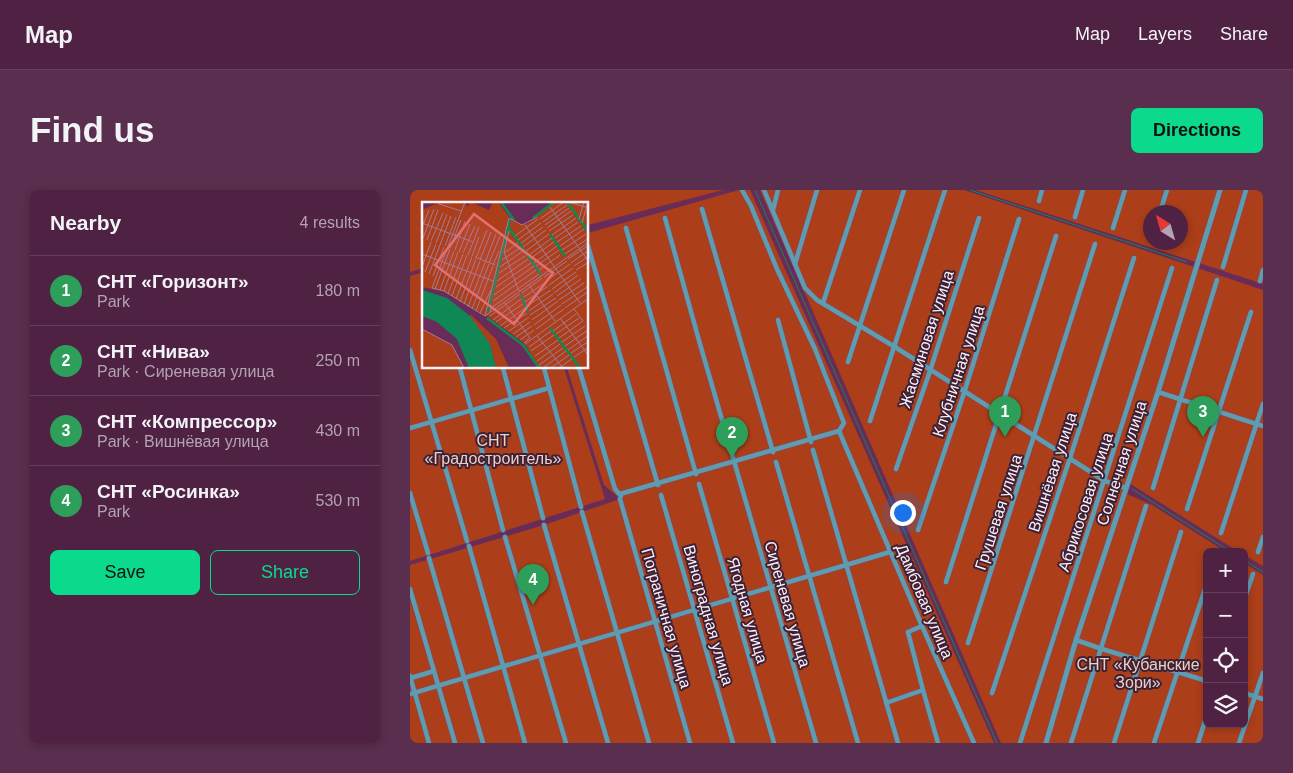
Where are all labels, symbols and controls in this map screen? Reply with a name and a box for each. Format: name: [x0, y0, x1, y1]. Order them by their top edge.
text: Map: [25, 21, 73, 48]
text: Map: [1075, 24, 1110, 44]
text: Layers: [1138, 24, 1192, 44]
text: Share: [1220, 24, 1268, 44]
button: Directions: [1131, 108, 1263, 153]
text: Find us: [30, 110, 154, 149]
inset map: [422, 202, 589, 369]
north arrow: [1143, 205, 1188, 250]
text: Nearby: [50, 211, 121, 234]
text: 4 results: [300, 214, 360, 231]
street label: Жасминовая улица: [896, 268, 957, 410]
text: СНТ «Горизонт»: [97, 271, 249, 292]
text: 1: [62, 282, 70, 299]
text: 180 m: [316, 282, 360, 299]
text: Park: [97, 293, 130, 310]
street label: Клубничная улица: [929, 303, 988, 439]
text: СНТ «Нива»: [97, 341, 210, 362]
text: 2: [62, 352, 70, 369]
text: 250 m: [316, 352, 360, 369]
text: Park · Сиреневая улица: [97, 363, 274, 380]
pin: 1: [989, 396, 1021, 437]
pin: 3: [1187, 396, 1219, 437]
street label: Солнечная улица: [1093, 399, 1150, 528]
street label: Вишнёвая улица: [1025, 410, 1080, 534]
text: СНТ «Компрессор»: [97, 411, 277, 432]
pin: 2: [716, 417, 748, 458]
text: 3: [62, 422, 70, 439]
text: 430 m: [316, 422, 360, 439]
street label: Абрикосовая улица: [1055, 430, 1116, 574]
park label: СНТ «Градостроитель»: [425, 432, 562, 467]
text: Park · Вишнёвая улица: [97, 433, 269, 450]
street label: Грушевая улица: [972, 452, 1025, 572]
text: СНТ «Росинка»: [97, 481, 240, 502]
text: 4: [62, 492, 70, 509]
text: 530 m: [316, 492, 360, 509]
your location: [890, 500, 916, 526]
text: Park: [97, 503, 130, 520]
street label: Сиреневая улица: [761, 539, 814, 669]
street label: Дамбовая улица: [893, 541, 956, 661]
street label: Виноградная улица: [680, 543, 737, 687]
street label: Пограничная улица: [638, 546, 695, 690]
map controls: [1203, 548, 1248, 728]
button: +: [1203, 548, 1248, 593]
button: Save: [50, 550, 200, 595]
button: Share: [210, 550, 360, 595]
street label: Ягодная улица: [724, 555, 771, 665]
pin: 4: [517, 564, 549, 605]
button: −: [1203, 593, 1248, 638]
button: locate: [1203, 638, 1248, 683]
park label: СНТ «Кубанские Зори»: [1076, 656, 1200, 691]
button: layers: [1203, 683, 1248, 728]

